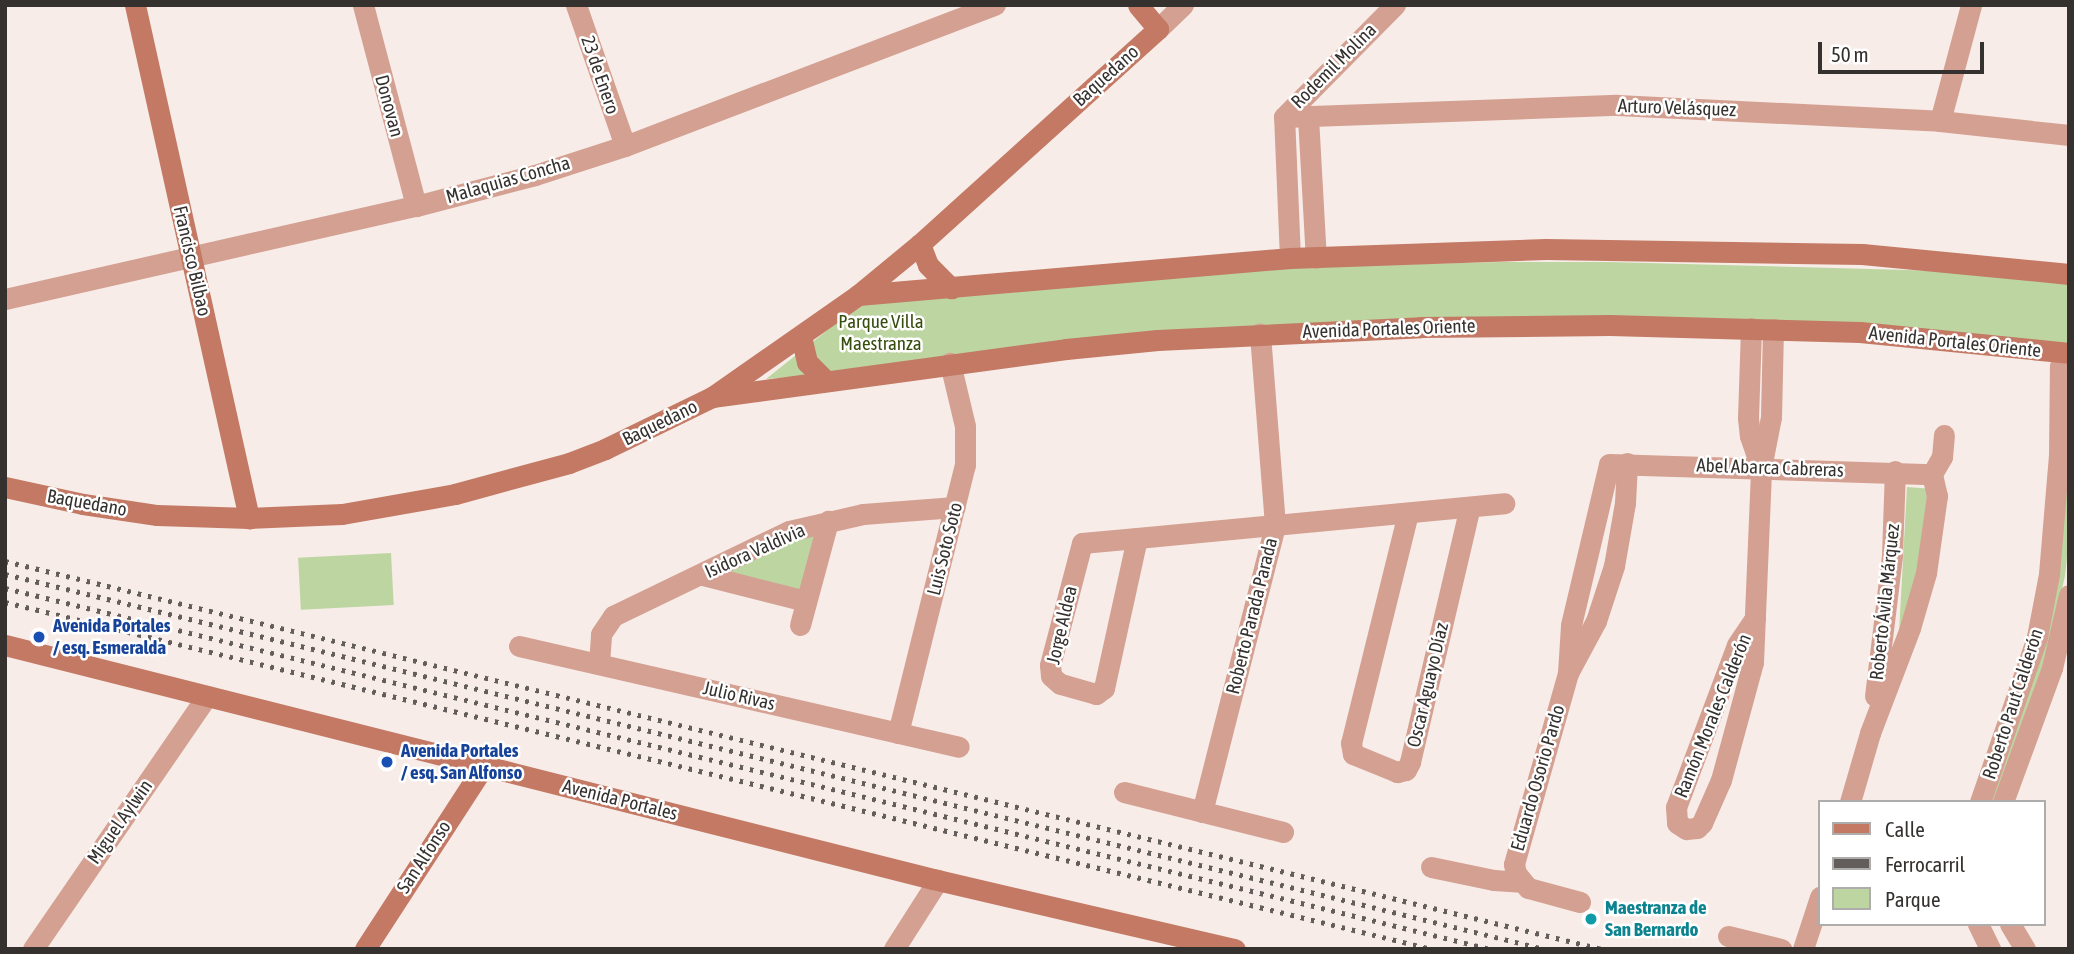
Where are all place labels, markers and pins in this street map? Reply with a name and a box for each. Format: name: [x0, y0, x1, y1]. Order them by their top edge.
place label: Avenida Portales / esq. Esmeralda: [53, 615, 171, 659]
marker: Avenida Portales / esq. Esmeralda: [31, 629, 47, 645]
place label: Avenida Portales / esq. San Alfonso: [401, 740, 522, 784]
marker: Avenida Portales / esq. San Alfonso: [379, 754, 395, 770]
place label: Maestranza de San Bernardo: [1605, 897, 1707, 941]
marker: Maestranza de San Bernardo: [1583, 911, 1599, 927]

